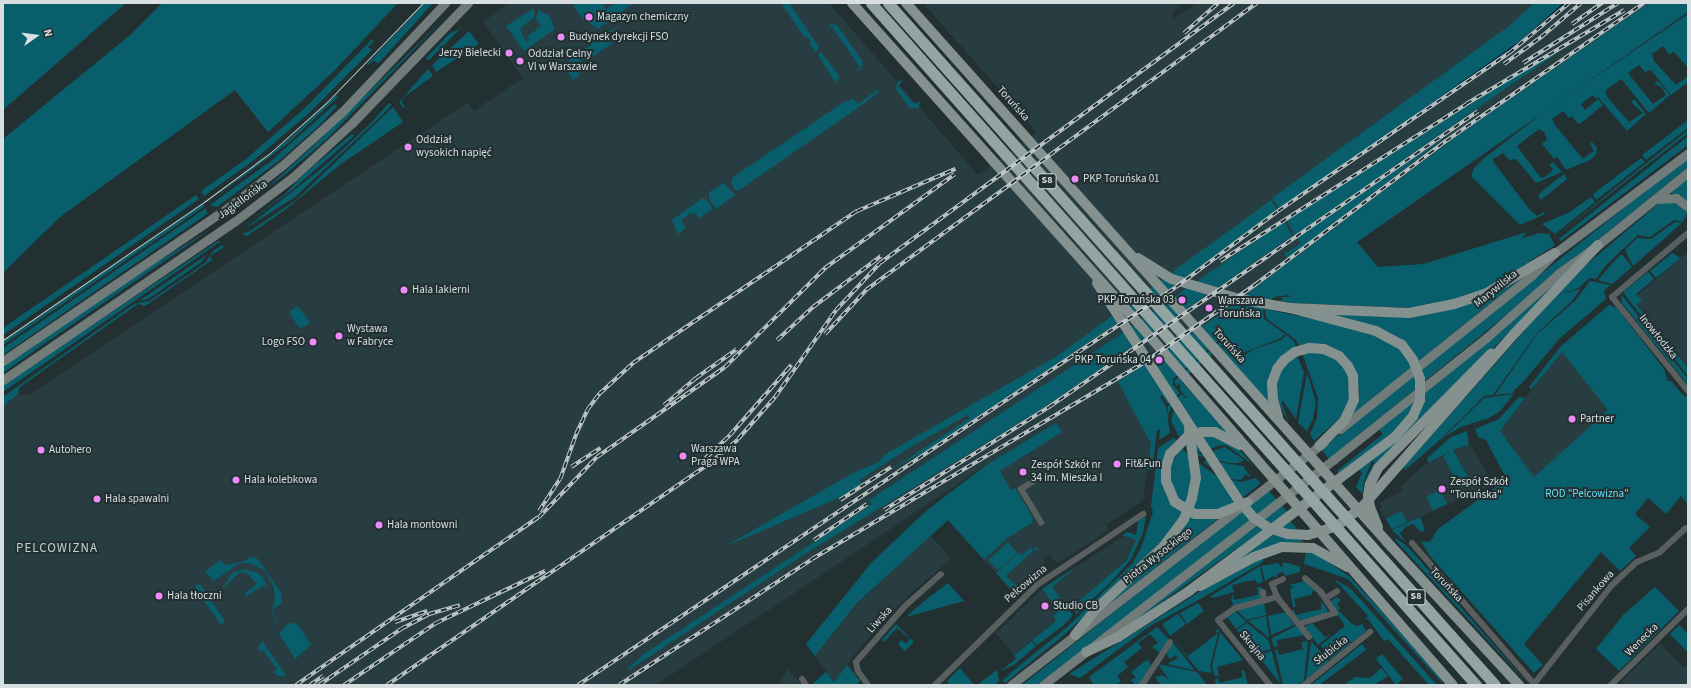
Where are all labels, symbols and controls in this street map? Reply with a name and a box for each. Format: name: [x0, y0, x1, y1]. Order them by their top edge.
place label: Magazyn chemiczny: [597, 10, 689, 24]
marker: Magazyn chemiczny: [584, 12, 594, 22]
north arrow: [16, 16, 56, 56]
text: N: [40, 28, 56, 38]
place label: Budynek dyrekcji FSO: [569, 30, 668, 44]
marker: Budynek dyrekcji FSO: [556, 32, 566, 42]
place label: Jerzy Bielecki: [438, 46, 501, 60]
marker: Jerzy Bielecki: [504, 48, 514, 58]
place label: Oddział Celny VI w Warszawie: [528, 48, 597, 74]
marker: Oddział Celny VI w Warszawie: [515, 56, 525, 66]
street label: Toruńska: [994, 84, 1032, 124]
place label: Oddział wysokich napięć: [416, 134, 492, 160]
marker: Oddział wysokich napięć: [403, 142, 413, 152]
place label: PKP Toruńska 01: [1083, 172, 1160, 186]
road number: S8: [1037, 173, 1057, 189]
marker: PKP Toruńska 01: [1070, 174, 1080, 184]
street label: Jagiellońska: [216, 178, 270, 222]
street label: Marywilska: [1472, 268, 1520, 310]
place label: Hala lakierni: [412, 283, 470, 297]
marker: Hala lakierni: [399, 285, 409, 295]
place label: PKP Toruńska 03: [1097, 293, 1174, 307]
marker: PKP Toruńska 03: [1177, 295, 1187, 305]
place label: Warszawa Toruńska: [1218, 295, 1264, 321]
marker: Warszawa Toruńska: [1203, 302, 1215, 314]
street label: Inowłodzka: [1636, 312, 1680, 362]
place label: Wystawa w Fabryce: [347, 323, 393, 349]
street label: Toruńska: [1210, 326, 1248, 366]
marker: Wystawa w Fabryce: [334, 331, 344, 341]
place label: Logo FSO: [262, 335, 305, 349]
marker: Logo FSO: [308, 337, 318, 347]
place label: PKP Toruńska 04: [1074, 353, 1151, 367]
marker: PKP Toruńska 04: [1154, 355, 1164, 365]
place label: Partner: [1580, 412, 1614, 426]
marker: Partner: [1567, 414, 1577, 424]
place label: Autohero: [49, 443, 92, 457]
place label: Warszawa Praga WPA: [691, 443, 740, 469]
marker: Autohero: [36, 445, 46, 455]
marker: Warszawa Praga WPA: [678, 451, 688, 461]
place label: Fit&Fun: [1125, 457, 1161, 471]
place label: Zespół Szkół nr 34 im. Mieszka I: [1031, 459, 1102, 485]
marker: Fit&Fun: [1112, 459, 1122, 469]
marker: Zespół Szkół nr 34 im. Mieszka I: [1018, 467, 1028, 477]
place label: Hala kolebkowa: [244, 473, 317, 487]
marker: Hala kolebkowa: [231, 475, 241, 485]
place label: Zespół Szkół "Toruńska": [1450, 476, 1508, 502]
marker: Zespół Szkół "Toruńska": [1437, 484, 1447, 494]
park label: ROD "Pelcowizna": [1545, 487, 1629, 501]
place label: Hala spawalni: [105, 492, 169, 506]
marker: Hala spawalni: [92, 494, 102, 504]
place label: Hala montowni: [387, 518, 457, 532]
marker: Hala montowni: [374, 520, 384, 530]
street label: Piotra Wysockiego: [1121, 525, 1195, 587]
district label: PELCOWIZNA: [16, 540, 98, 556]
street label: Pelcowizna: [1002, 562, 1050, 606]
street label: Toruńska: [1427, 565, 1465, 605]
street label: Pisankowa: [1575, 568, 1617, 614]
place label: Hala tłoczni: [167, 589, 222, 603]
road number: S8: [1406, 589, 1426, 605]
marker: Hala tłoczni: [154, 591, 164, 601]
place label: Studio CB: [1053, 599, 1098, 613]
marker: Studio CB: [1040, 601, 1050, 611]
street label: Liwska: [865, 604, 895, 636]
street label: Wenecka: [1623, 621, 1661, 659]
street label: Skrajna: [1236, 628, 1268, 664]
street label: Słubicka: [1311, 634, 1351, 668]

